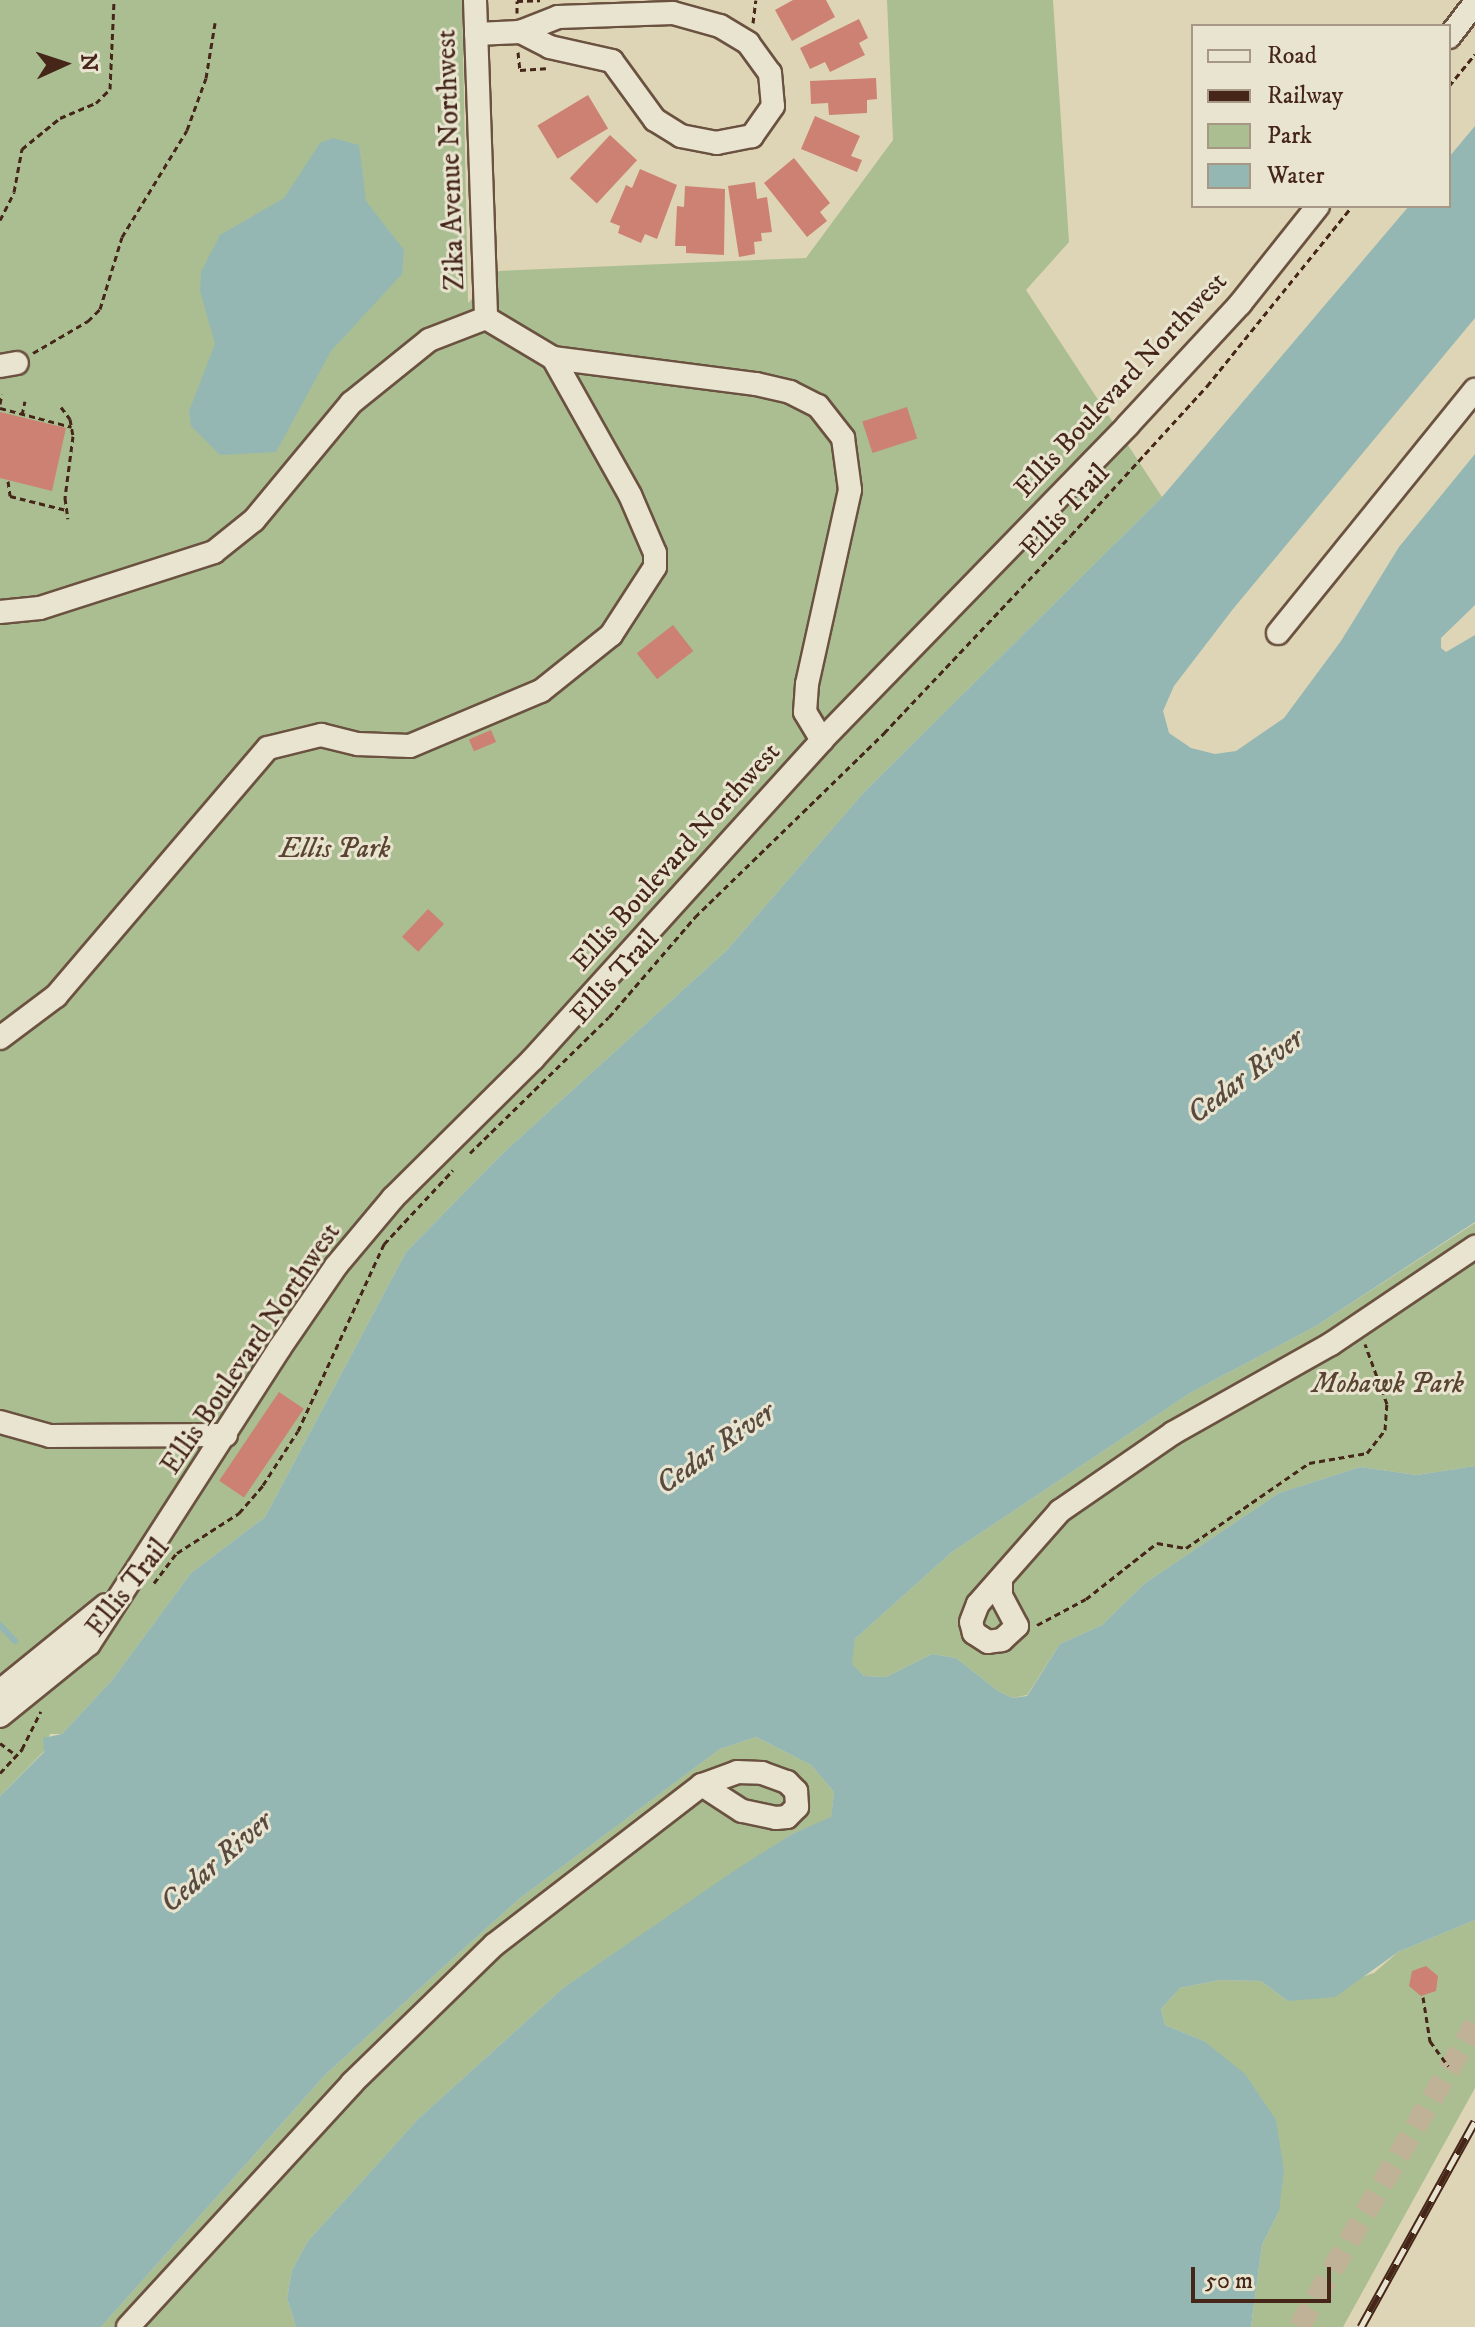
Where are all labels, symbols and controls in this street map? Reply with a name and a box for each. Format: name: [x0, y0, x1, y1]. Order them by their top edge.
north arrow: [24, 24, 104, 104]
legend: [1191, 24, 1451, 208]
street label: Zika Avenue Northwest: [430, 29, 472, 291]
text: Road: [1267, 41, 1317, 71]
text: N: [75, 53, 102, 72]
text: Railway: [1267, 81, 1343, 111]
text: Park: [1267, 121, 1312, 151]
text: Water: [1267, 161, 1324, 191]
street label: Ellis Boulevard Northwest: [1008, 265, 1234, 505]
street label: Ellis Trail: [1013, 457, 1117, 565]
street label: Ellis Boulevard Northwest: [564, 736, 788, 978]
park label: Ellis Park: [279, 832, 391, 866]
street label: Ellis Trail: [564, 923, 666, 1031]
water label: Cedar River: [1180, 1021, 1312, 1133]
street label: Ellis Boulevard Northwest: [154, 1217, 348, 1481]
park label: Mohawk Park: [1312, 1367, 1464, 1401]
water label: Cedar River: [650, 1395, 782, 1503]
street label: Ellis Trail: [79, 1532, 177, 1644]
water label: Cedar River: [153, 1804, 281, 1922]
scale bar: [1195, 2251, 1335, 2301]
text: 50 m: [1205, 2266, 1253, 2296]

